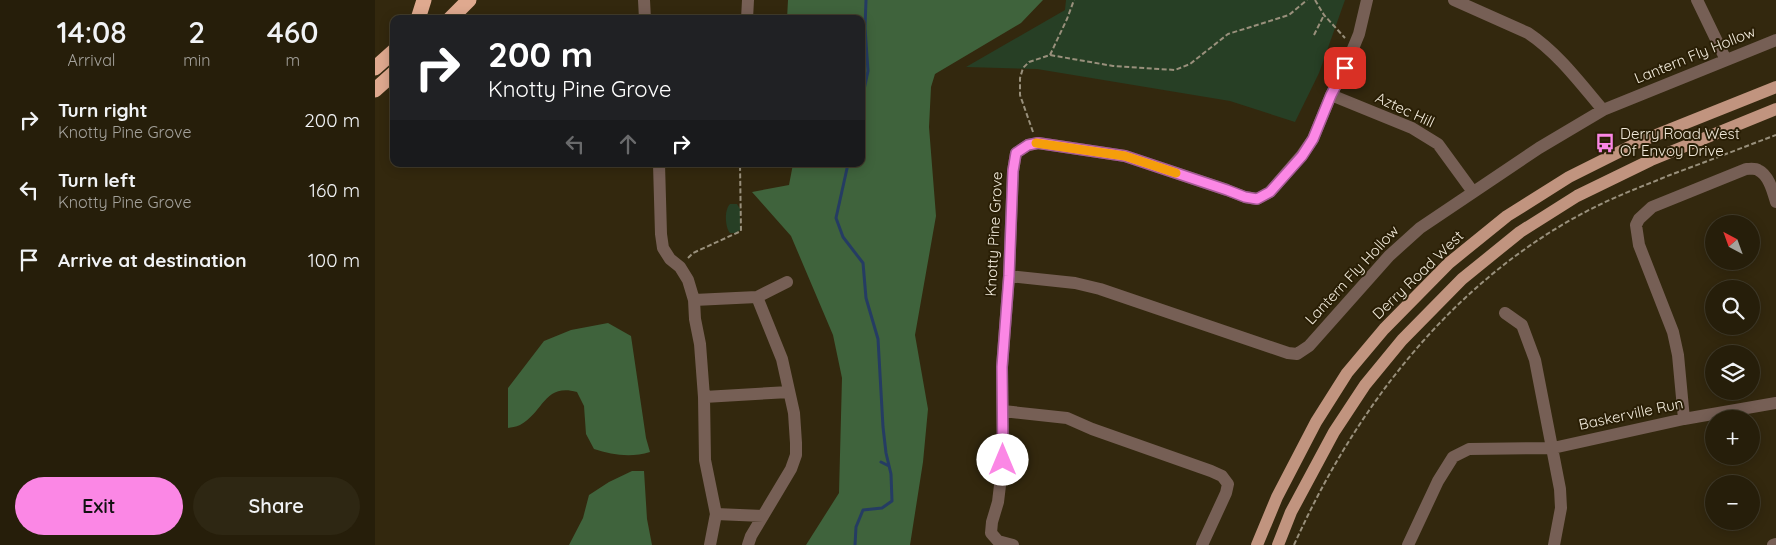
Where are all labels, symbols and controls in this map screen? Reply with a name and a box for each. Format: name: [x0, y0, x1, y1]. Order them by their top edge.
text: 14:08: [56, 13, 127, 51]
text: 2: [188, 13, 205, 51]
text: 460: [267, 13, 319, 51]
street label: Lantern Fly Hollow: [1631, 22, 1758, 88]
text: 200 m: [488, 32, 593, 76]
icon: right: [405, 35, 470, 100]
pin: [1324, 47, 1366, 89]
text: Arrival: [68, 50, 116, 70]
text: min: [183, 50, 210, 70]
text: m: [285, 50, 300, 70]
icon: arrive: [1331, 54, 1359, 82]
text: Knotty Pine Grove: [488, 75, 671, 103]
street label: Aztec Hill: [1373, 88, 1438, 132]
text: Turn right: [58, 98, 147, 122]
icon: right: [15, 106, 43, 134]
text: 200 m: [304, 108, 360, 132]
text: Knotty Pine Grove: [58, 122, 191, 142]
place label: Derry Road West Of Envoy Drive: [1620, 124, 1740, 160]
icon: left: [561, 130, 589, 158]
icon: ahead: [614, 130, 642, 158]
icon: right: [667, 130, 695, 158]
bus stop icon: Derry Road West Of Envoy Drive: [1594, 132, 1616, 154]
text: Turn left: [58, 168, 136, 192]
street label: Knotty Pine Grove: [981, 171, 1006, 297]
icon: left: [15, 176, 43, 204]
text: 160 m: [309, 178, 360, 202]
text: Knotty Pine Grove: [58, 192, 191, 212]
north arrow: [1705, 215, 1760, 270]
map controls: [1705, 215, 1760, 530]
street label: Lantern Fly Hollow: [1301, 221, 1403, 328]
street label: Derry Road West: [1368, 226, 1467, 323]
icon: arrive: [15, 246, 43, 274]
text: Arrive at destination: [58, 248, 247, 272]
text: 100 m: [308, 248, 360, 272]
button: search: [1705, 280, 1760, 335]
button: layers: [1705, 345, 1760, 400]
street label: Baskerville Run: [1577, 393, 1685, 434]
button: +: [1705, 410, 1760, 465]
position arrow: [976, 433, 1028, 485]
button: −: [1705, 475, 1760, 530]
button: Exit: [15, 477, 183, 535]
button: Share: [193, 477, 360, 535]

